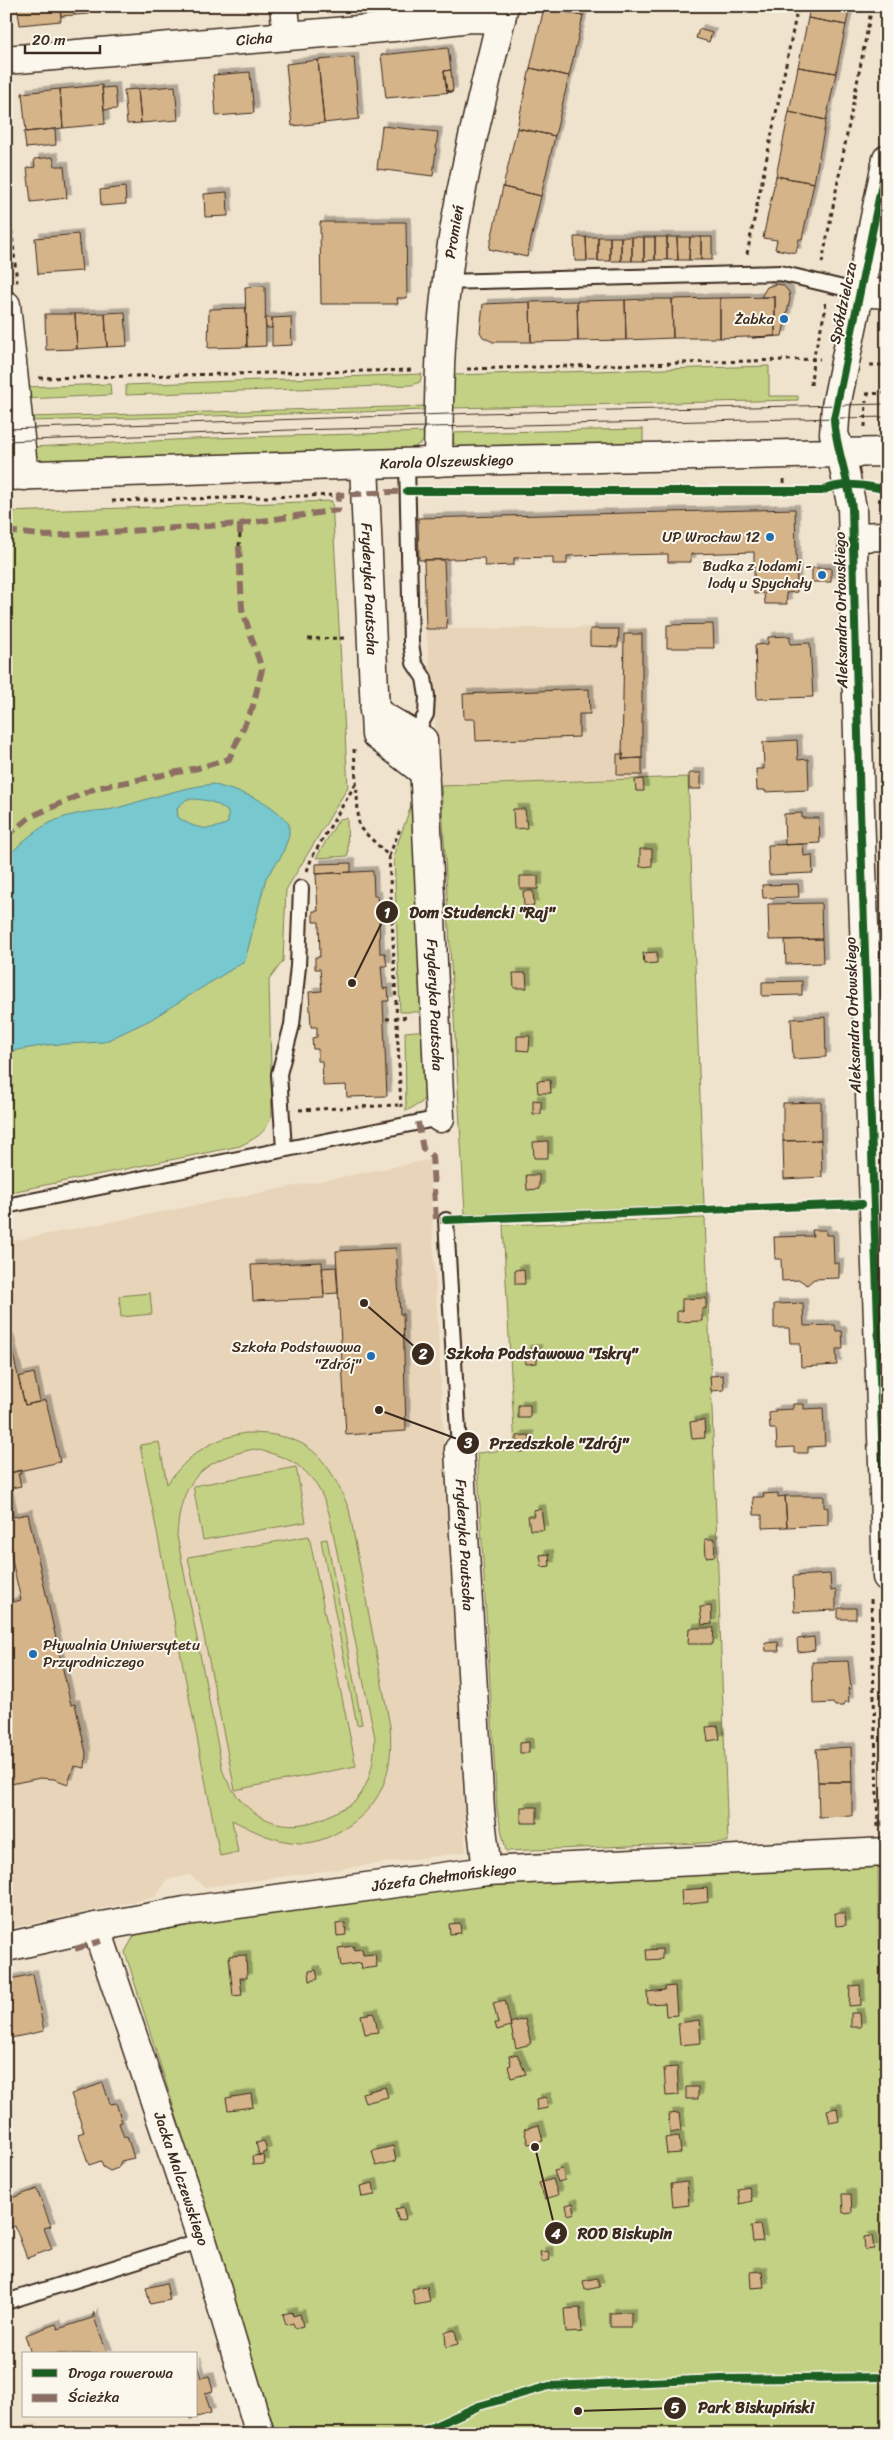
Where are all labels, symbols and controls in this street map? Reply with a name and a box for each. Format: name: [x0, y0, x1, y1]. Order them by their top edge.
scale bar: [25, 22, 100, 54]
street label: Cicha: [235, 24, 274, 53]
text: 20 m: [32, 27, 66, 53]
street label: Promień: [437, 202, 472, 260]
street label: Spółdzielcza: [822, 259, 864, 346]
place label: Żabka: [735, 306, 774, 332]
marker: Żabka: [778, 313, 790, 325]
street label: Karola Olszewskiego: [379, 447, 514, 477]
street label: Fryderyka Pautscha: [354, 522, 385, 656]
place label: UP Wrocław 12: [662, 524, 760, 550]
marker: UP Wrocław 12: [764, 531, 776, 543]
street label: Aleksandra Orłowskiego: [827, 531, 855, 689]
place label: Budka z lodami - lody u Spychały: [703, 553, 812, 596]
marker: Budka z lodami - lody u Spychały: [816, 569, 828, 581]
callout: Dom Studencki "Raj": [374, 897, 566, 928]
text: Dom Studencki "Raj": [409, 898, 556, 927]
text: 1: [384, 900, 391, 926]
street label: Aleksandra Orłowskiego: [837, 936, 869, 1095]
street label: Fryderyka Pautscha: [419, 938, 451, 1072]
place label: Szkoła Podstawowa "Zdrój": [232, 1334, 362, 1377]
callout: Szkoła Podstawowa "Iskry": [410, 1338, 648, 1369]
text: Szkoła Podstawowa "Iskry": [445, 1339, 639, 1368]
text: 2: [418, 1341, 428, 1367]
marker: Szkoła Podstawowa "Zdrój": [365, 1350, 377, 1362]
callout: Przedszkole "Zdrój": [455, 1428, 638, 1459]
text: Przedszkole "Zdrój": [490, 1429, 630, 1458]
text: 3: [463, 1430, 473, 1456]
street label: Fryderyka Pautscha: [448, 1478, 481, 1612]
place label: Pływalnia Uniwersytetu Przyrodniczego: [43, 1632, 200, 1675]
marker: Pływalnia Uniwersytetu Przyrodniczego: [27, 1648, 39, 1660]
street label: Józefa Chełmońskiego: [369, 1857, 517, 1899]
street label: Jacka Malczewskiego: [146, 2107, 216, 2250]
callout: ROD Biskupin: [543, 2218, 682, 2249]
text: ROD Biskupin: [577, 2219, 673, 2248]
text: 4: [550, 2221, 561, 2247]
legend: [22, 2352, 198, 2418]
text: Droga rowerowa: [68, 2360, 174, 2386]
text: Ścieżka: [68, 2384, 120, 2410]
callout: Park Biskupiński: [662, 2392, 825, 2423]
text: Park Biskupiński: [698, 2393, 816, 2422]
text: 5: [670, 2395, 680, 2421]

